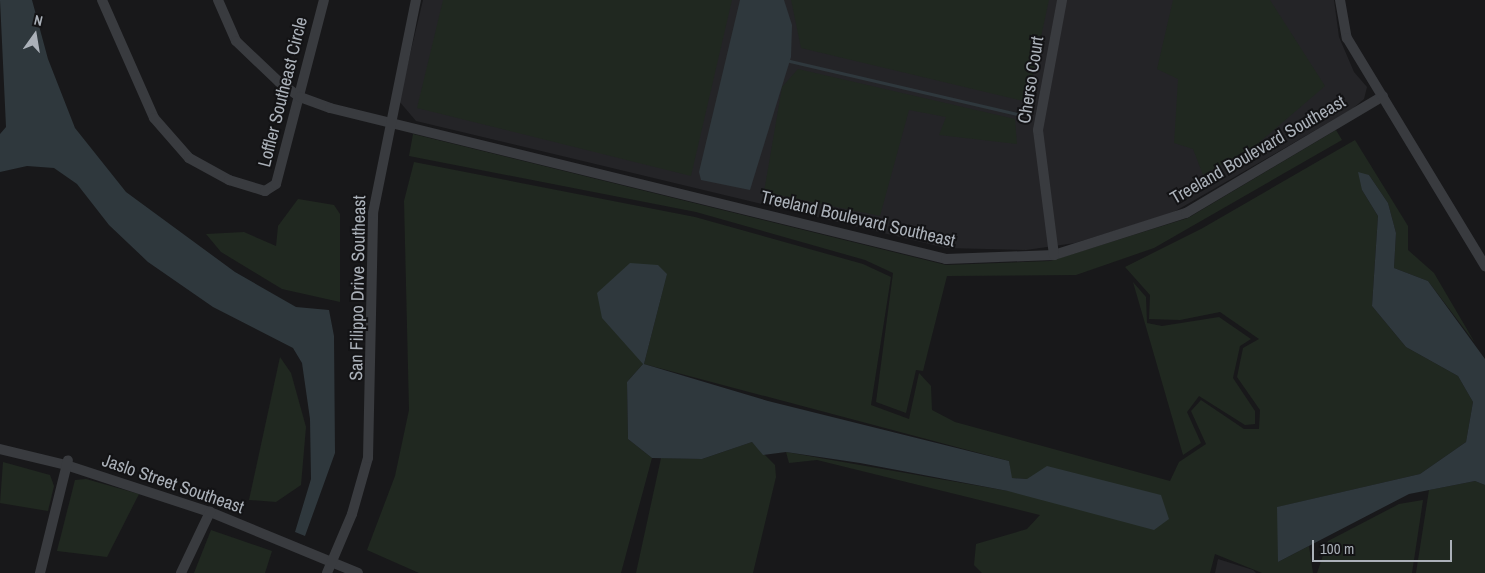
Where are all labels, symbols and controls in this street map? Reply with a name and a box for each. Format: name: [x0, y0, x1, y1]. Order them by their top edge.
north arrow: [10, 10, 60, 60]
text: N: [32, 11, 44, 30]
street label: Loffler Southeast Circle: [254, 15, 312, 169]
street label: Cherso Court: [1013, 35, 1049, 125]
street label: Treeland Boulevard Southeast: [1166, 91, 1350, 209]
street label: Treeland Boulevard Southeast: [759, 186, 957, 252]
street label: San Filippo Drive Southeast: [346, 195, 370, 381]
street label: Jaslo Street Southeast: [99, 450, 247, 518]
scale bar: [1315, 530, 1455, 562]
text: 100 m: [1320, 538, 1354, 559]

